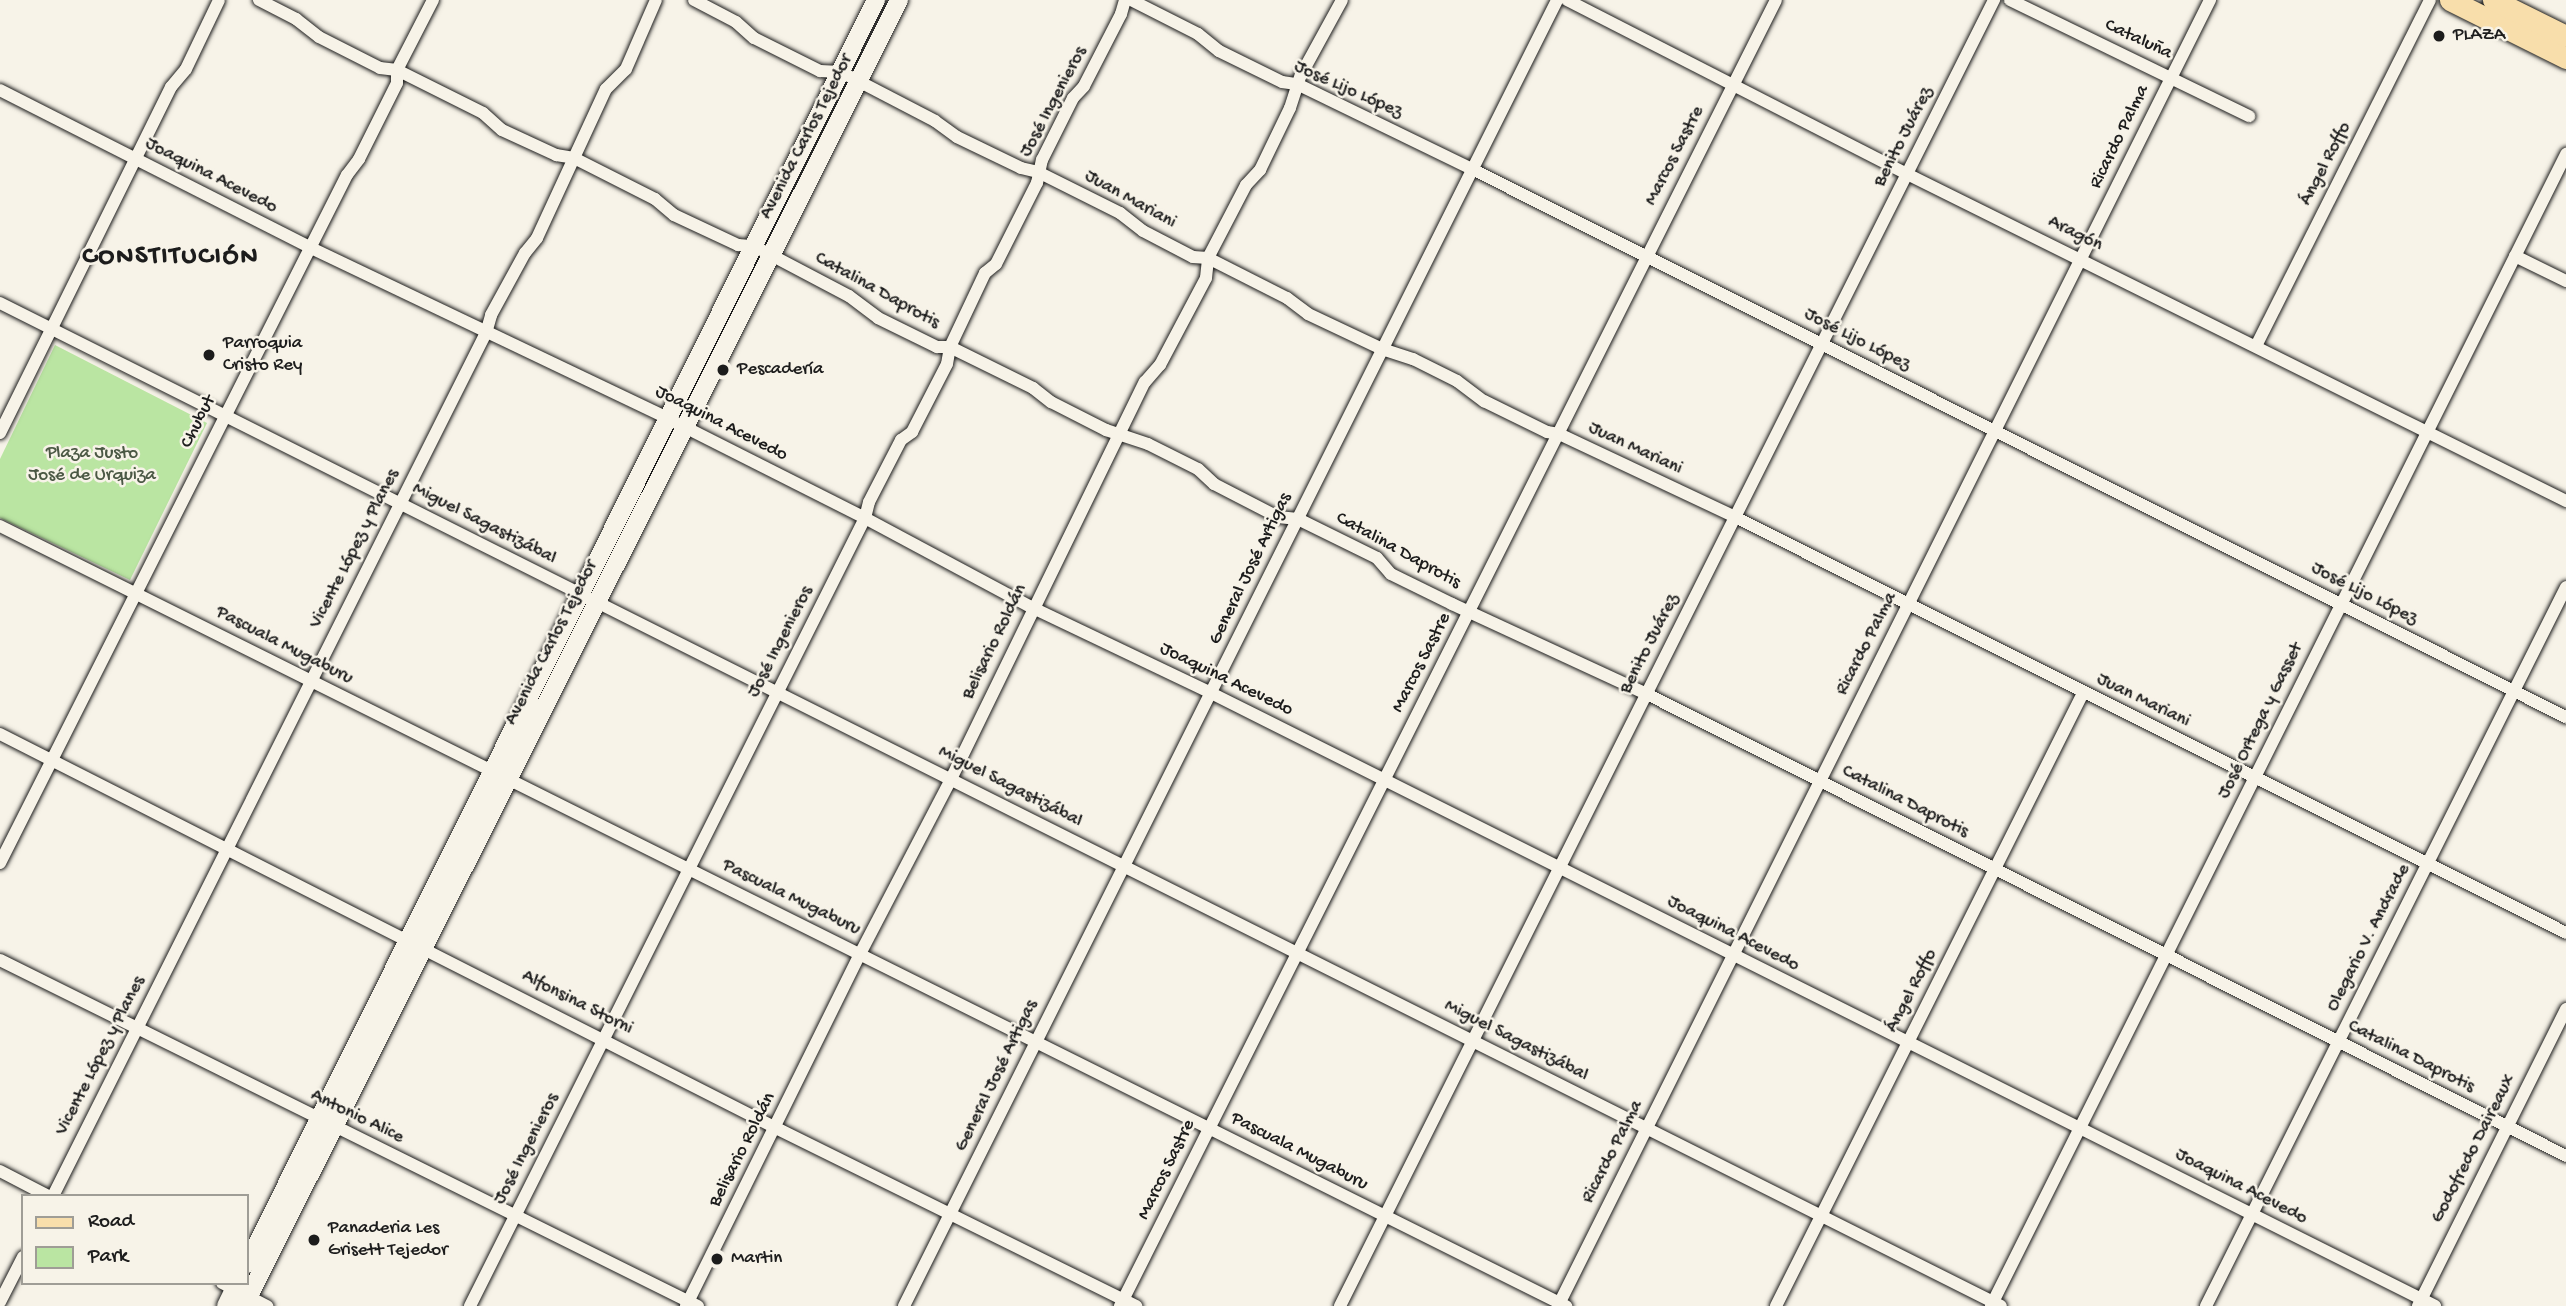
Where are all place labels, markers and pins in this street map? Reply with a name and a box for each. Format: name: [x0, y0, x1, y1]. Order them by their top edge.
place label: PLAZA: [2453, 25, 2505, 47]
marker: PLAZA: [2431, 28, 2447, 44]
place label: Parroquia Cristo Rey: [223, 333, 302, 377]
marker: Parroquia Cristo Rey: [201, 347, 217, 363]
place label: Pescadería: [737, 359, 824, 381]
marker: Pescadería: [715, 362, 731, 378]
place label: Panaderia Les Grisett Tejedor: [328, 1218, 448, 1262]
marker: Panaderia Les Grisett Tejedor: [306, 1232, 322, 1248]
place label: Martin: [731, 1248, 782, 1270]
marker: Martin: [709, 1251, 725, 1267]

